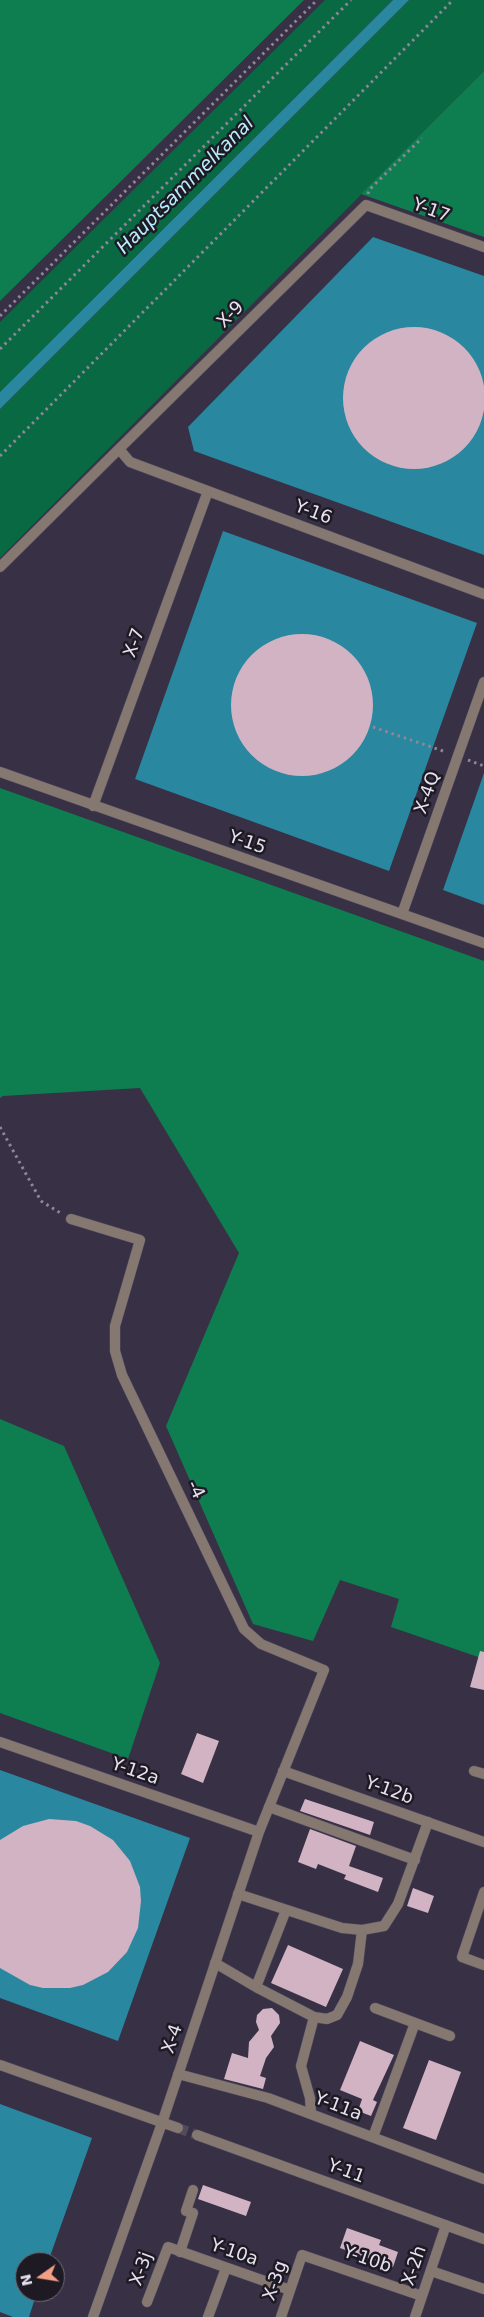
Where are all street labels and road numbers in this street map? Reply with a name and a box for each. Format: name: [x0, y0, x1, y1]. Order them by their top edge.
street label: Y-17: [409, 194, 453, 228]
street label: X-9: [213, 297, 249, 333]
street label: Y-16: [291, 496, 335, 530]
street label: X-7: [120, 626, 150, 660]
street label: X-4Q: [411, 769, 445, 817]
street label: Y-15: [225, 827, 269, 859]
street label: -4: [181, 1477, 209, 1503]
street label: Y-12a: [108, 1754, 162, 1790]
street label: Y-12b: [362, 1772, 416, 1810]
street label: X-4: [158, 2022, 188, 2056]
street label: Y-11a: [311, 2088, 365, 2126]
street label: Y-11: [324, 2155, 368, 2189]
street label: Y-10a: [207, 2235, 261, 2271]
street label: Y-10b: [340, 2242, 394, 2278]
street label: X-2h: [398, 2243, 432, 2289]
street label: X-3j: [126, 2249, 158, 2289]
street label: X-3g: [259, 2258, 293, 2304]

